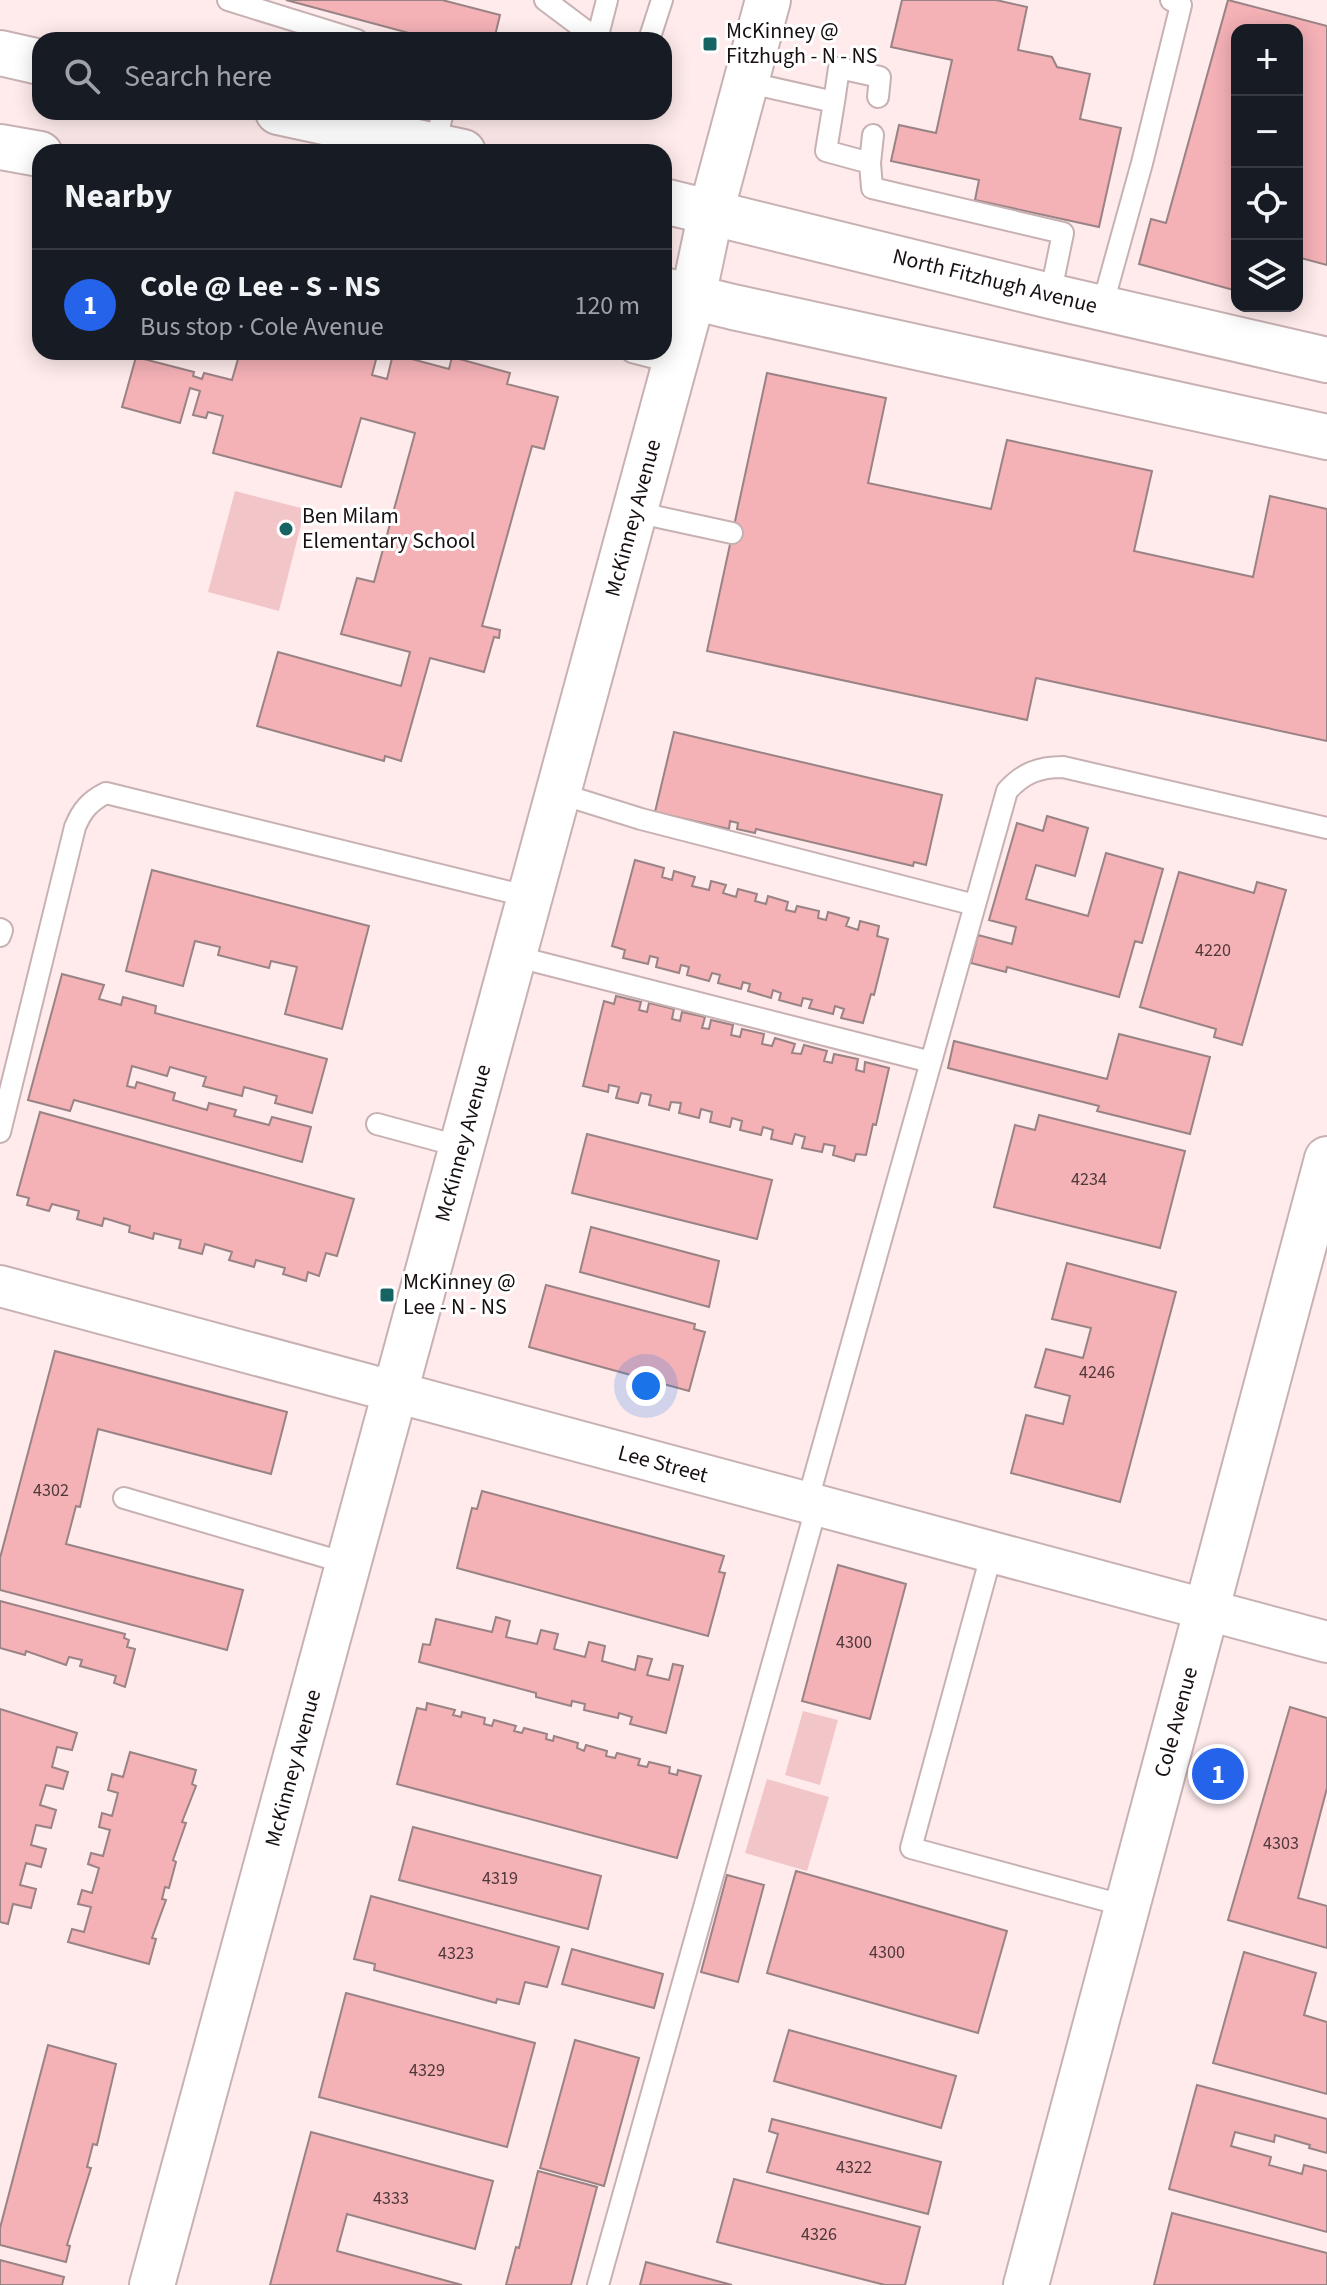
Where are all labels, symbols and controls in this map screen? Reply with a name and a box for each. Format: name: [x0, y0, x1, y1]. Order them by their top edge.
place label: McKinney @ Fitzhugh - N - NS: [726, 15, 878, 72]
map controls: [1231, 24, 1303, 312]
button: +: [1231, 24, 1303, 96]
search box: [32, 32, 672, 120]
marker: McKinney @ Fitzhugh - N - NS: [701, 35, 719, 53]
icon: search: [60, 54, 104, 98]
text: Search here: [124, 55, 272, 98]
button: −: [1231, 96, 1303, 168]
button: locate: [1231, 168, 1303, 240]
text: Nearby: [64, 172, 172, 221]
street label: North Fitzhugh Avenue: [889, 240, 1101, 322]
button: layers: [1231, 240, 1303, 312]
text: Cole @ Lee - S - NS: [140, 265, 381, 308]
text: 1: [83, 287, 97, 324]
text: 120 m: [574, 287, 640, 324]
text: Bus stop · Cole Avenue: [140, 308, 384, 345]
street label: McKinney Avenue: [597, 436, 669, 600]
place label: Ben Milam Elementary School: [302, 500, 475, 557]
marker: Ben Milam Elementary School: [277, 520, 295, 538]
house number: 4220: [1195, 938, 1231, 963]
street label: McKinney Avenue: [427, 1061, 499, 1225]
house number: 4234: [1071, 1167, 1107, 1192]
place label: McKinney @ Lee - N - NS: [403, 1266, 516, 1323]
marker: McKinney @ Lee - N - NS: [378, 1286, 396, 1304]
house number: 4246: [1079, 1360, 1115, 1385]
your location: [626, 1366, 666, 1406]
street label: Lee Street: [615, 1437, 712, 1491]
house number: 4302: [33, 1478, 69, 1503]
house number: 4300: [836, 1630, 872, 1655]
street label: Cole Avenue: [1146, 1663, 1206, 1781]
street label: McKinney Avenue: [257, 1686, 329, 1850]
pin: 1: [1192, 1744, 1244, 1804]
house number: 4303: [1263, 1831, 1299, 1856]
house number: 4319: [482, 1866, 518, 1891]
house number: 4300: [869, 1940, 905, 1965]
house number: 4323: [438, 1941, 474, 1966]
house number: 4329: [409, 2058, 445, 2083]
house number: 4322: [836, 2155, 872, 2180]
house number: 4333: [373, 2186, 409, 2211]
house number: 4326: [801, 2222, 837, 2247]

